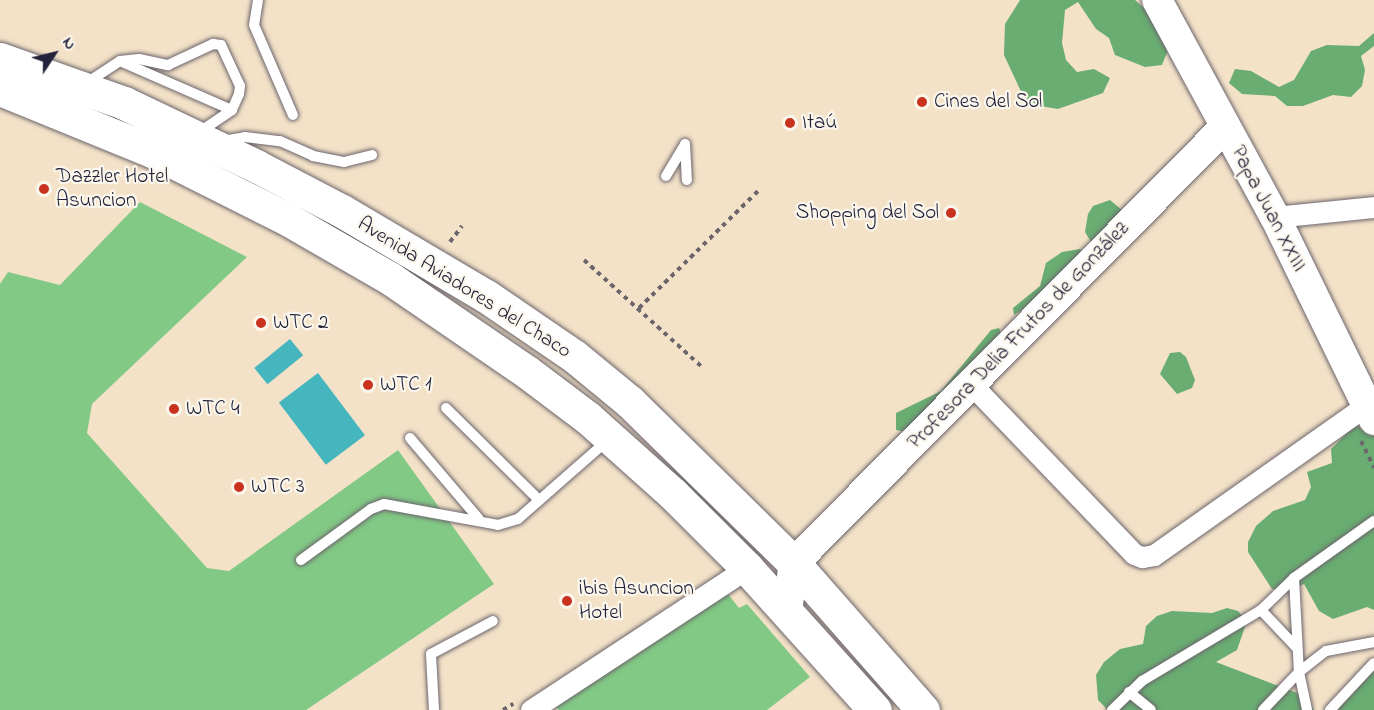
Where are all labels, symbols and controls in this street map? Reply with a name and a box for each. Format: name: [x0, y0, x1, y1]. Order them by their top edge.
north arrow: [24, 24, 84, 84]
text: N: [56, 32, 82, 55]
place label: Cines del Sol: [934, 89, 1042, 115]
marker: Cines del Sol: [915, 95, 929, 109]
place label: Itaú: [802, 110, 837, 136]
marker: Itaú: [783, 116, 797, 130]
street label: Papa Juan XXIII: [1224, 142, 1312, 276]
place label: Dazzler Hotel Asuncion: [56, 164, 168, 214]
marker: Dazzler Hotel Asuncion: [37, 182, 51, 196]
place label: Shopping del Sol: [796, 200, 939, 226]
marker: Shopping del Sol: [944, 206, 958, 220]
street label: Avenida Aviadores del Chaco: [352, 212, 576, 364]
street label: Profesora Delia Frutos de González: [903, 217, 1135, 455]
place label: WTC 2: [273, 310, 329, 336]
marker: WTC 2: [254, 316, 268, 330]
place label: WTC 1: [380, 372, 432, 398]
marker: WTC 1: [361, 378, 375, 392]
place label: WTC 4: [186, 396, 240, 422]
marker: WTC 4: [167, 402, 181, 416]
place label: WTC 3: [251, 474, 305, 500]
marker: WTC 3: [232, 480, 246, 494]
place label: ibis Asuncion Hotel: [579, 576, 694, 626]
marker: ibis Asuncion Hotel: [560, 594, 574, 608]

